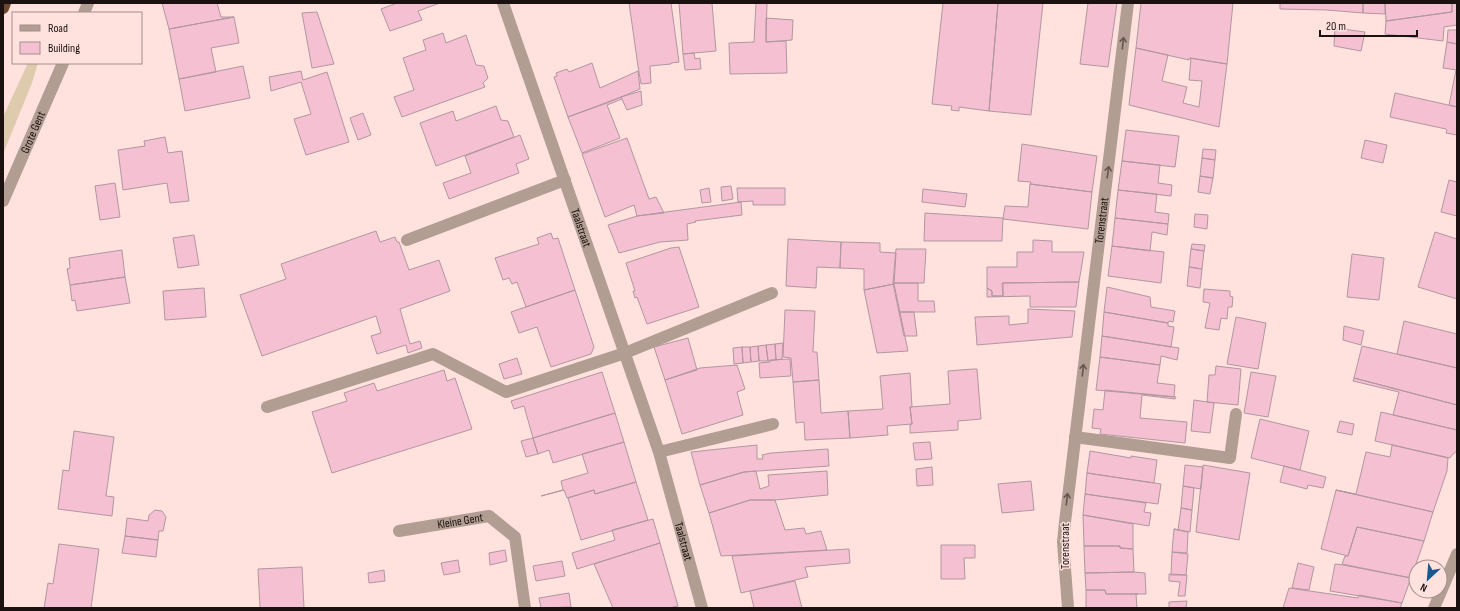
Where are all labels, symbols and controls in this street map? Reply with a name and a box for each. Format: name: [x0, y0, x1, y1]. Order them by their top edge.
legend: [12, 12, 142, 64]
scale bar: [1320, 12, 1417, 38]
text: 20 m: [1326, 19, 1346, 34]
text: Road: [48, 21, 68, 36]
one-way arrow: [1119, 37, 1127, 50]
text: Building: [48, 41, 80, 56]
street label: Grote Gent: [18, 109, 49, 156]
one-way arrow: [1104, 166, 1112, 179]
street label: Torenstraat: [1092, 196, 1112, 245]
street label: Taalstraat: [567, 207, 594, 250]
one-way arrow: [1080, 364, 1087, 377]
one-way arrow: [1064, 493, 1071, 506]
street label: Kleine Gent: [436, 510, 485, 533]
street label: Taalstraat: [671, 520, 696, 563]
street label: Torenstraat: [1058, 522, 1073, 569]
north arrow: [1408, 559, 1448, 599]
text: N: [1418, 580, 1429, 595]

